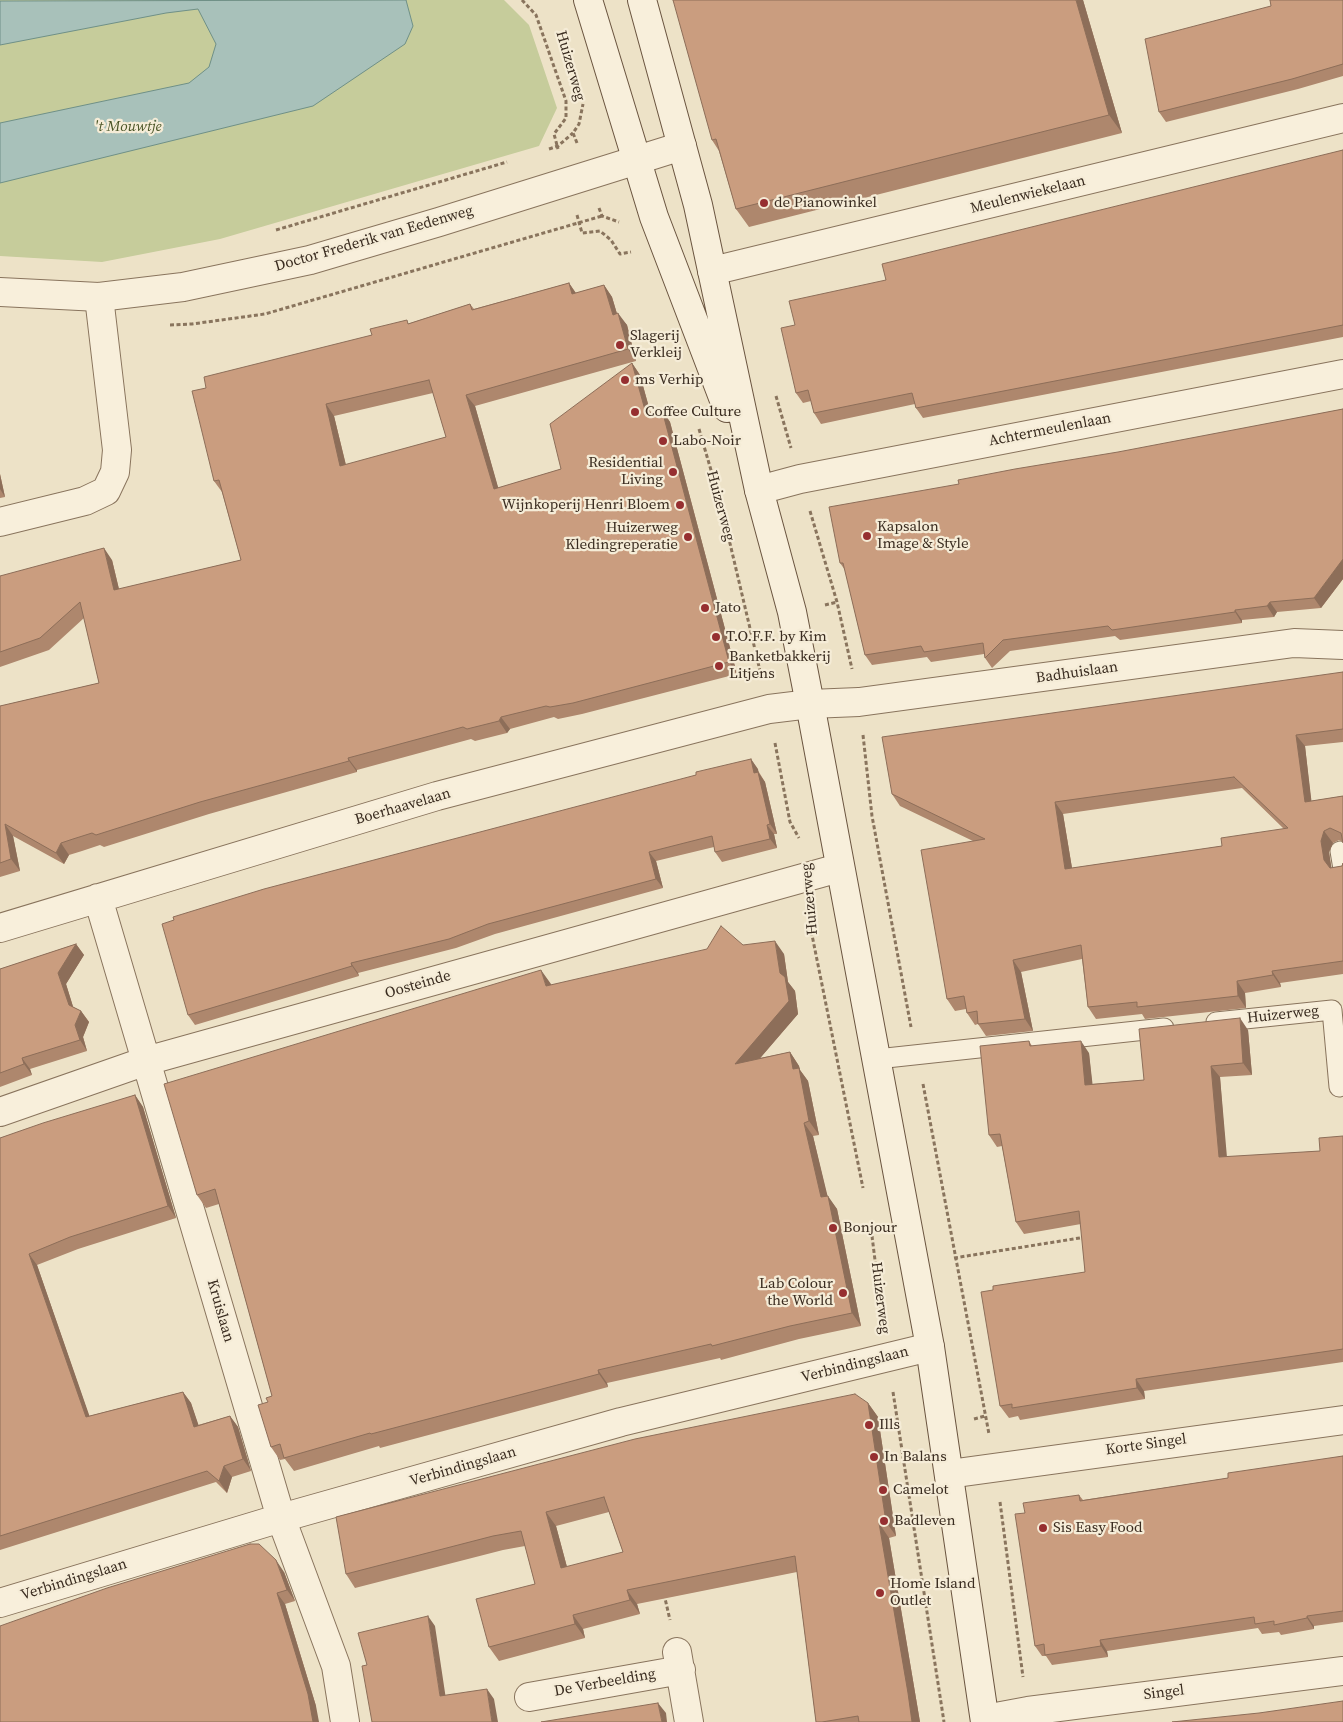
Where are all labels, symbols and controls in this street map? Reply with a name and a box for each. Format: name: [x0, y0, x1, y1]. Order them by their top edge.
street label: Huizerweg: [551, 29, 589, 103]
park label: 't Mouwtje: [94, 118, 162, 136]
street label: Meulenwiekelaan: [969, 172, 1087, 218]
place label: de Pianowinkel: [774, 194, 877, 212]
marker: de Pianowinkel: [758, 197, 770, 209]
street label: Doctor Frederik van Eedenweg: [273, 202, 475, 276]
place label: Slagerij Verkleij: [630, 327, 682, 362]
marker: Slagerij Verkleij: [614, 339, 626, 351]
place label: ms Verhip: [635, 371, 703, 389]
marker: ms Verhip: [619, 374, 631, 386]
place label: Coffee Culture: [645, 403, 741, 421]
marker: Coffee Culture: [629, 406, 641, 418]
street label: Achtermeulenlaan: [987, 409, 1113, 451]
place label: Labo-Noir: [673, 432, 741, 450]
marker: Labo-Noir: [657, 435, 669, 447]
place label: Residential Living: [588, 454, 663, 489]
marker: Residential Living: [667, 466, 679, 478]
street label: Huizerweg: [702, 469, 738, 543]
place label: Wijnkoperij Henri Bloem: [502, 496, 670, 514]
marker: Wijnkoperij Henri Bloem: [674, 499, 686, 511]
place label: Kapsalon Image & Style: [877, 518, 969, 553]
place label: Huizerweg Kledingreperatie: [565, 519, 678, 554]
marker: Kapsalon Image & Style: [861, 530, 873, 542]
marker: Huizerweg Kledingreperatie: [682, 531, 694, 543]
place label: Jato: [715, 599, 741, 617]
marker: Jato: [699, 602, 711, 614]
place label: T.O.F.F. by Kim: [726, 628, 827, 646]
marker: T.O.F.F. by Kim: [710, 631, 722, 643]
place label: Banketbakkerij Litjens: [729, 648, 831, 683]
street label: Badhuislaan: [1035, 658, 1119, 688]
marker: Banketbakkerij Litjens: [713, 660, 725, 672]
street label: Boerhaavelaan: [353, 785, 453, 829]
street label: Huizerweg: [798, 862, 822, 936]
street label: Oosteinde: [383, 967, 453, 1003]
street label: Huizerweg: [1246, 1002, 1320, 1028]
place label: Bonjour: [843, 1219, 897, 1237]
marker: Bonjour: [827, 1222, 839, 1234]
street label: Huizerweg: [867, 1261, 893, 1335]
place label: Lab Colour the World: [759, 1275, 833, 1310]
street label: Kruislaan: [202, 1278, 238, 1344]
marker: Lab Colour the World: [837, 1287, 849, 1299]
street label: Verbindingslaan: [800, 1343, 910, 1387]
place label: Ills: [879, 1416, 900, 1434]
marker: Ills: [863, 1419, 875, 1431]
street label: Korte Singel: [1104, 1430, 1188, 1460]
street label: Verbindingslaan: [408, 1443, 518, 1491]
place label: In Balans: [884, 1448, 947, 1466]
marker: In Balans: [868, 1451, 880, 1463]
place label: Camelot: [893, 1481, 948, 1499]
marker: Camelot: [877, 1484, 889, 1496]
place label: Badleven: [894, 1512, 956, 1530]
marker: Badleven: [878, 1515, 890, 1527]
place label: Sis Easy Food: [1053, 1519, 1143, 1537]
marker: Sis Easy Food: [1037, 1522, 1049, 1534]
street label: Verbindingslaan: [19, 1555, 129, 1605]
place label: Home Island Outlet: [890, 1575, 976, 1610]
marker: Home Island Outlet: [874, 1587, 886, 1599]
street label: De Verbeelding: [553, 1665, 657, 1701]
street label: Singel: [1143, 1682, 1185, 1704]

